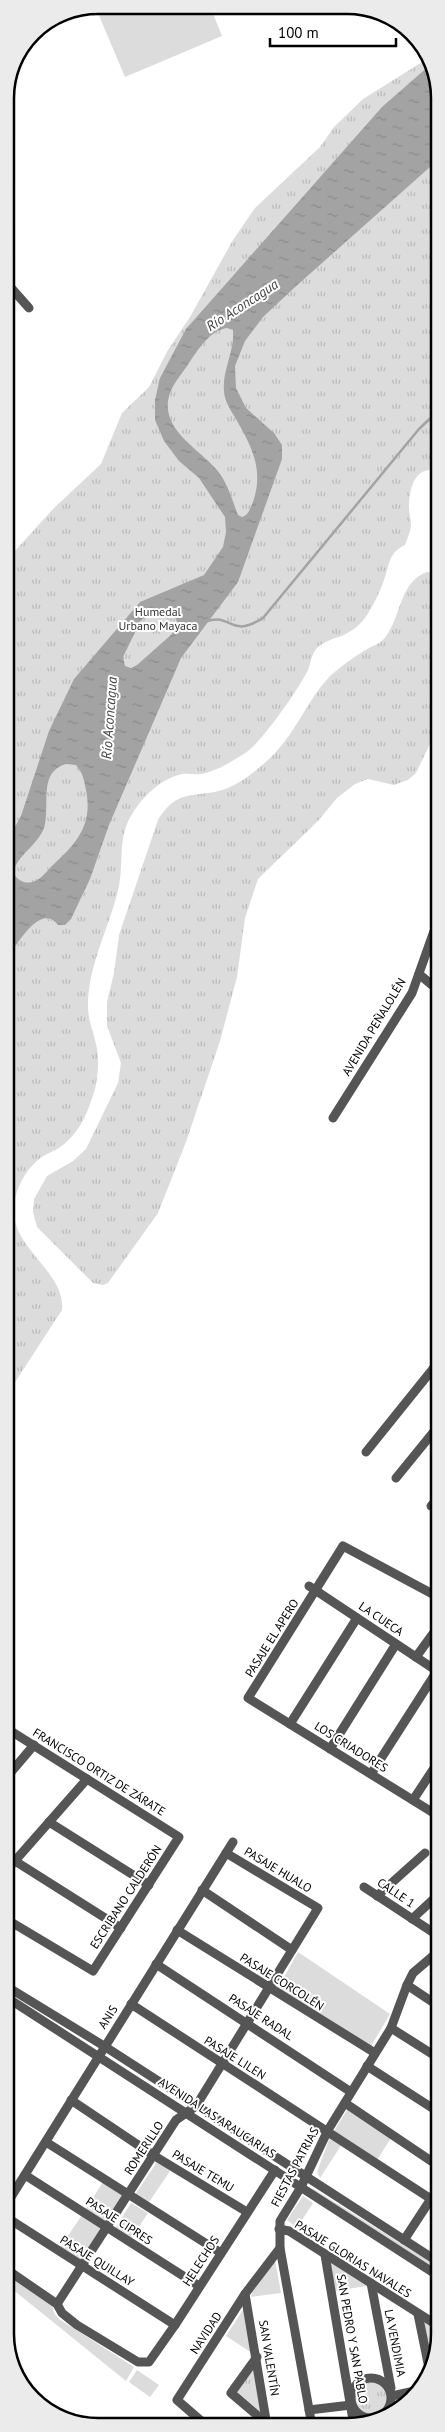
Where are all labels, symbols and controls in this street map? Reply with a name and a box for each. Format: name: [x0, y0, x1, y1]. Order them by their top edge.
scale bar: [270, 15, 396, 47]
text: 100 m: [278, 23, 319, 42]
water label: Río Aconcagua: [203, 275, 282, 335]
park label: Humedal Urbano Mayaca: [119, 604, 197, 633]
water label: Río Aconcagua: [97, 676, 121, 760]
street label: AVENIDA PEÑALOLÉN: [339, 975, 409, 1078]
street label: PASAJE EL APERO: [242, 1596, 302, 1680]
street label: LA CUECA: [356, 1598, 406, 1639]
street label: LOS CRIADORES: [312, 1718, 391, 1775]
street label: FRANCISCO ORTIZ DE ZÁRATE: [30, 1725, 168, 1819]
street label: ESCRIBANO CALDERÓN: [86, 1842, 165, 1951]
street label: PASAJE HUALO: [242, 1844, 315, 1896]
street label: CALLE 1: [375, 1875, 418, 1911]
street label: PASAJE CORCOLÉN: [237, 1950, 327, 2013]
street label: PASAJE RADAL: [226, 1990, 296, 2043]
street label: ANIS: [95, 2002, 121, 2031]
street label: PASAJE LILEN: [202, 2033, 269, 2082]
street label: AVENIDA LAS ARAUCARIAS: [156, 2074, 279, 2161]
street label: ROMERILLO: [121, 2118, 167, 2177]
street label: FIESTAS PATRIAS: [267, 2124, 322, 2209]
street label: PASAJE TEMU: [170, 2146, 237, 2195]
street label: PASAJE CIPRES: [83, 2193, 155, 2248]
street label: PASAJE GLORIAS NAVALES: [292, 2217, 414, 2301]
street label: PASAJE QUILLAY: [58, 2232, 137, 2289]
street label: HELECHOS: [179, 2233, 222, 2289]
street label: SAN PEDRO Y SAN PABLO: [334, 2273, 371, 2405]
street label: LA VENDIMIA: [382, 2308, 409, 2378]
street label: NAVIDAD: [186, 2309, 225, 2357]
street label: SAN VALENTÍN: [256, 2319, 283, 2397]

